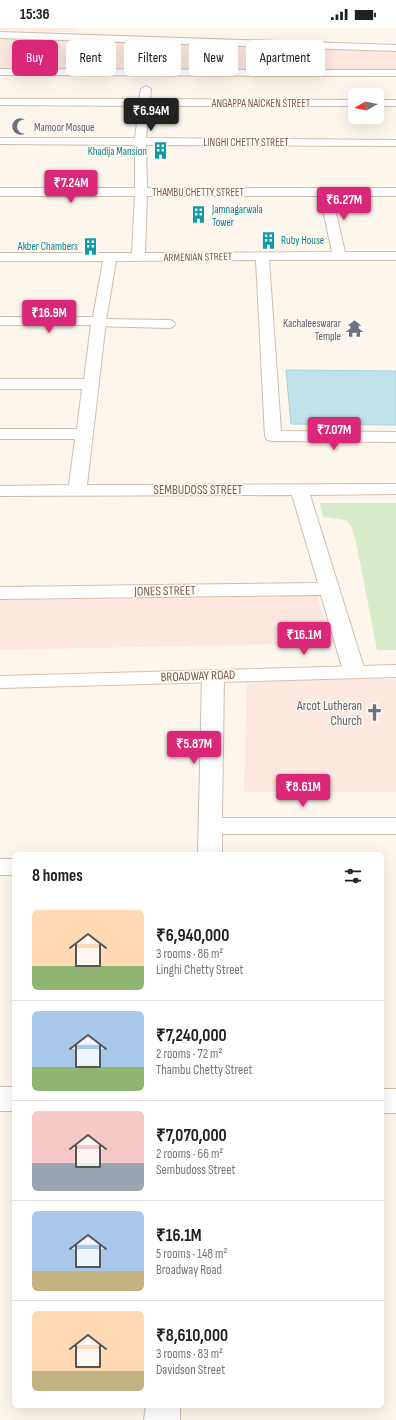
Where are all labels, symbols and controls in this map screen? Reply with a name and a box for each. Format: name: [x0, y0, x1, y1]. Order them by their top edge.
text: 15:36: [20, 5, 50, 24]
chip: Buy: [12, 40, 58, 76]
chip: Rent: [66, 40, 116, 76]
chip: Filters: [124, 40, 181, 76]
chip: New: [189, 40, 238, 76]
chip: Apartment: [246, 40, 325, 76]
north arrow: [348, 88, 384, 124]
map controls: [348, 88, 384, 124]
street label: ANGAPPA NAICKEN STREET: [211, 97, 311, 110]
pin: ₹6.94M: [118, 98, 184, 132]
text: ₹6.94M: [133, 103, 169, 119]
mosque icon: Mamoor Mosque: [11, 117, 31, 137]
place label: Mamoor Mosque: [34, 121, 95, 134]
street label: LINGHI CHETTY STREET: [203, 136, 289, 149]
building icon: Khadija Mansion: [150, 141, 170, 161]
place label: Khadija Mansion: [88, 145, 147, 158]
pin: ₹7.24M: [38, 170, 104, 204]
text: ₹7.24M: [53, 175, 89, 191]
street label: THAMBU CHETTY STREET: [152, 186, 244, 199]
pin: ₹6.27M: [311, 187, 377, 221]
text: ₹6.27M: [326, 192, 362, 208]
place label: Jamnagarwala Tower: [211, 203, 263, 229]
building icon: Jamnagarwala Tower: [189, 205, 209, 225]
building icon: Ruby House: [258, 230, 278, 250]
place label: Ruby House: [281, 234, 324, 247]
building icon: Akber Chambers: [81, 236, 101, 256]
place label: Akber Chambers: [17, 240, 78, 253]
street label: ARMENIAN STREET: [163, 250, 233, 264]
pin: ₹16.9M: [16, 300, 82, 334]
text: ₹16.9M: [31, 305, 67, 321]
place label: Kachaleeswarar Temple: [283, 317, 341, 343]
temple icon: Kachaleeswarar Temple: [344, 319, 364, 339]
pin: ₹7.07M: [301, 417, 367, 451]
text: ₹7.07M: [317, 422, 351, 438]
street label: SEMBUDOSS STREET: [153, 482, 243, 498]
street label: JONES STREET: [133, 582, 196, 600]
pin: ₹16.1M: [271, 622, 337, 656]
text: ₹16.1M: [287, 627, 321, 643]
street label: BROADWAY ROAD: [160, 667, 236, 685]
place label: Arcot Lutheran Church: [296, 698, 362, 729]
church icon: Arcot Lutheran Church: [365, 703, 385, 723]
pin: ₹5.87M: [161, 731, 227, 765]
text: ₹5.87M: [176, 736, 212, 752]
pin: ₹8.61M: [270, 774, 336, 808]
text: ₹8.61M: [285, 779, 321, 795]
icon: filters: [342, 865, 364, 887]
text: 8 homes: [32, 866, 83, 886]
icon: home: [64, 926, 112, 974]
text: ₹6,940,000: [156, 926, 229, 946]
text: 3 rooms · 86 m²: [156, 946, 223, 962]
text: Linghi Chetty Street: [156, 962, 244, 978]
text: ₹7,240,000: [156, 1026, 227, 1046]
icon: home: [64, 1027, 112, 1075]
text: 2 rooms · 72 m²: [156, 1046, 222, 1062]
text: Thambu Chetty Street: [156, 1062, 253, 1078]
text: ₹7,070,000: [156, 1126, 227, 1146]
icon: home: [64, 1127, 112, 1175]
text: 2 rooms · 66 m²: [156, 1146, 223, 1162]
text: Sembudoss Street: [156, 1162, 235, 1178]
text: ₹16.1M: [156, 1226, 202, 1246]
icon: home: [64, 1227, 112, 1275]
text: 5 rooms · 148 m²: [156, 1246, 228, 1262]
text: Broadway Road: [156, 1262, 222, 1278]
text: ₹8,610,000: [156, 1326, 228, 1346]
icon: home: [64, 1327, 112, 1375]
text: 3 rooms · 83 m²: [156, 1346, 223, 1362]
text: Davidson Street: [156, 1362, 225, 1378]

